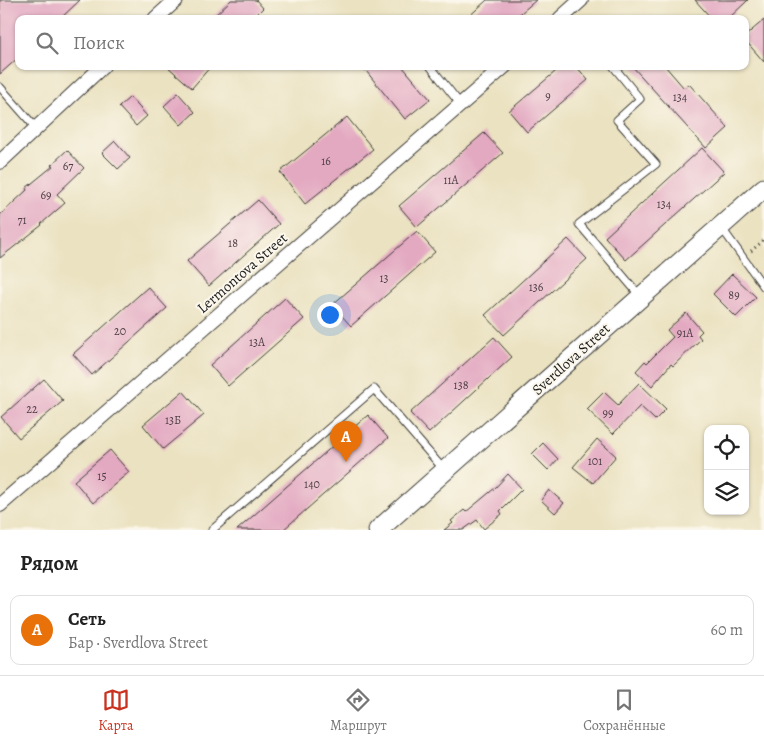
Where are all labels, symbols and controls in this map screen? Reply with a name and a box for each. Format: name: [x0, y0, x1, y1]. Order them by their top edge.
search box: [15, 15, 749, 70]
icon: search: [33, 29, 61, 57]
text: Поиск: [73, 30, 125, 56]
house number: 9: [545, 88, 551, 104]
house number: 134: [673, 89, 688, 105]
house number: 16: [321, 153, 331, 169]
house number: 67: [63, 158, 74, 174]
house number: 11А: [443, 172, 460, 188]
house number: 69: [40, 187, 52, 203]
house number: 134: [657, 196, 672, 212]
house number: 71: [17, 212, 27, 228]
street label: Lermontova Street: [193, 228, 292, 318]
house number: 18: [228, 235, 238, 251]
house number: 13: [379, 270, 389, 286]
house number: 136: [529, 279, 544, 295]
house number: 89: [728, 287, 740, 303]
your location: [317, 302, 343, 328]
street label: Sverdlova Street: [528, 319, 614, 399]
house number: 20: [114, 323, 126, 339]
house number: 91А: [677, 325, 694, 341]
house number: 13А: [249, 334, 266, 350]
house number: 138: [454, 377, 469, 393]
house number: 22: [26, 401, 38, 417]
house number: 99: [603, 405, 613, 421]
house number: 13Б: [165, 412, 181, 428]
pin: A: [330, 421, 362, 462]
map controls: [704, 425, 749, 515]
button: locate: [704, 425, 749, 470]
house number: 101: [588, 453, 602, 469]
house number: 15: [97, 468, 107, 484]
button: layers: [704, 470, 749, 515]
house number: 140: [304, 476, 320, 492]
text: Рядом: [20, 549, 78, 577]
text: Сеть: [68, 606, 106, 632]
text: A: [32, 619, 42, 641]
text: 60 m: [711, 619, 743, 641]
text: Бар · Sverdlova Street: [68, 632, 208, 654]
tab: Карта: [98, 686, 134, 735]
tab: Маршрут: [330, 686, 387, 735]
tab: Сохранённые: [583, 686, 666, 735]

